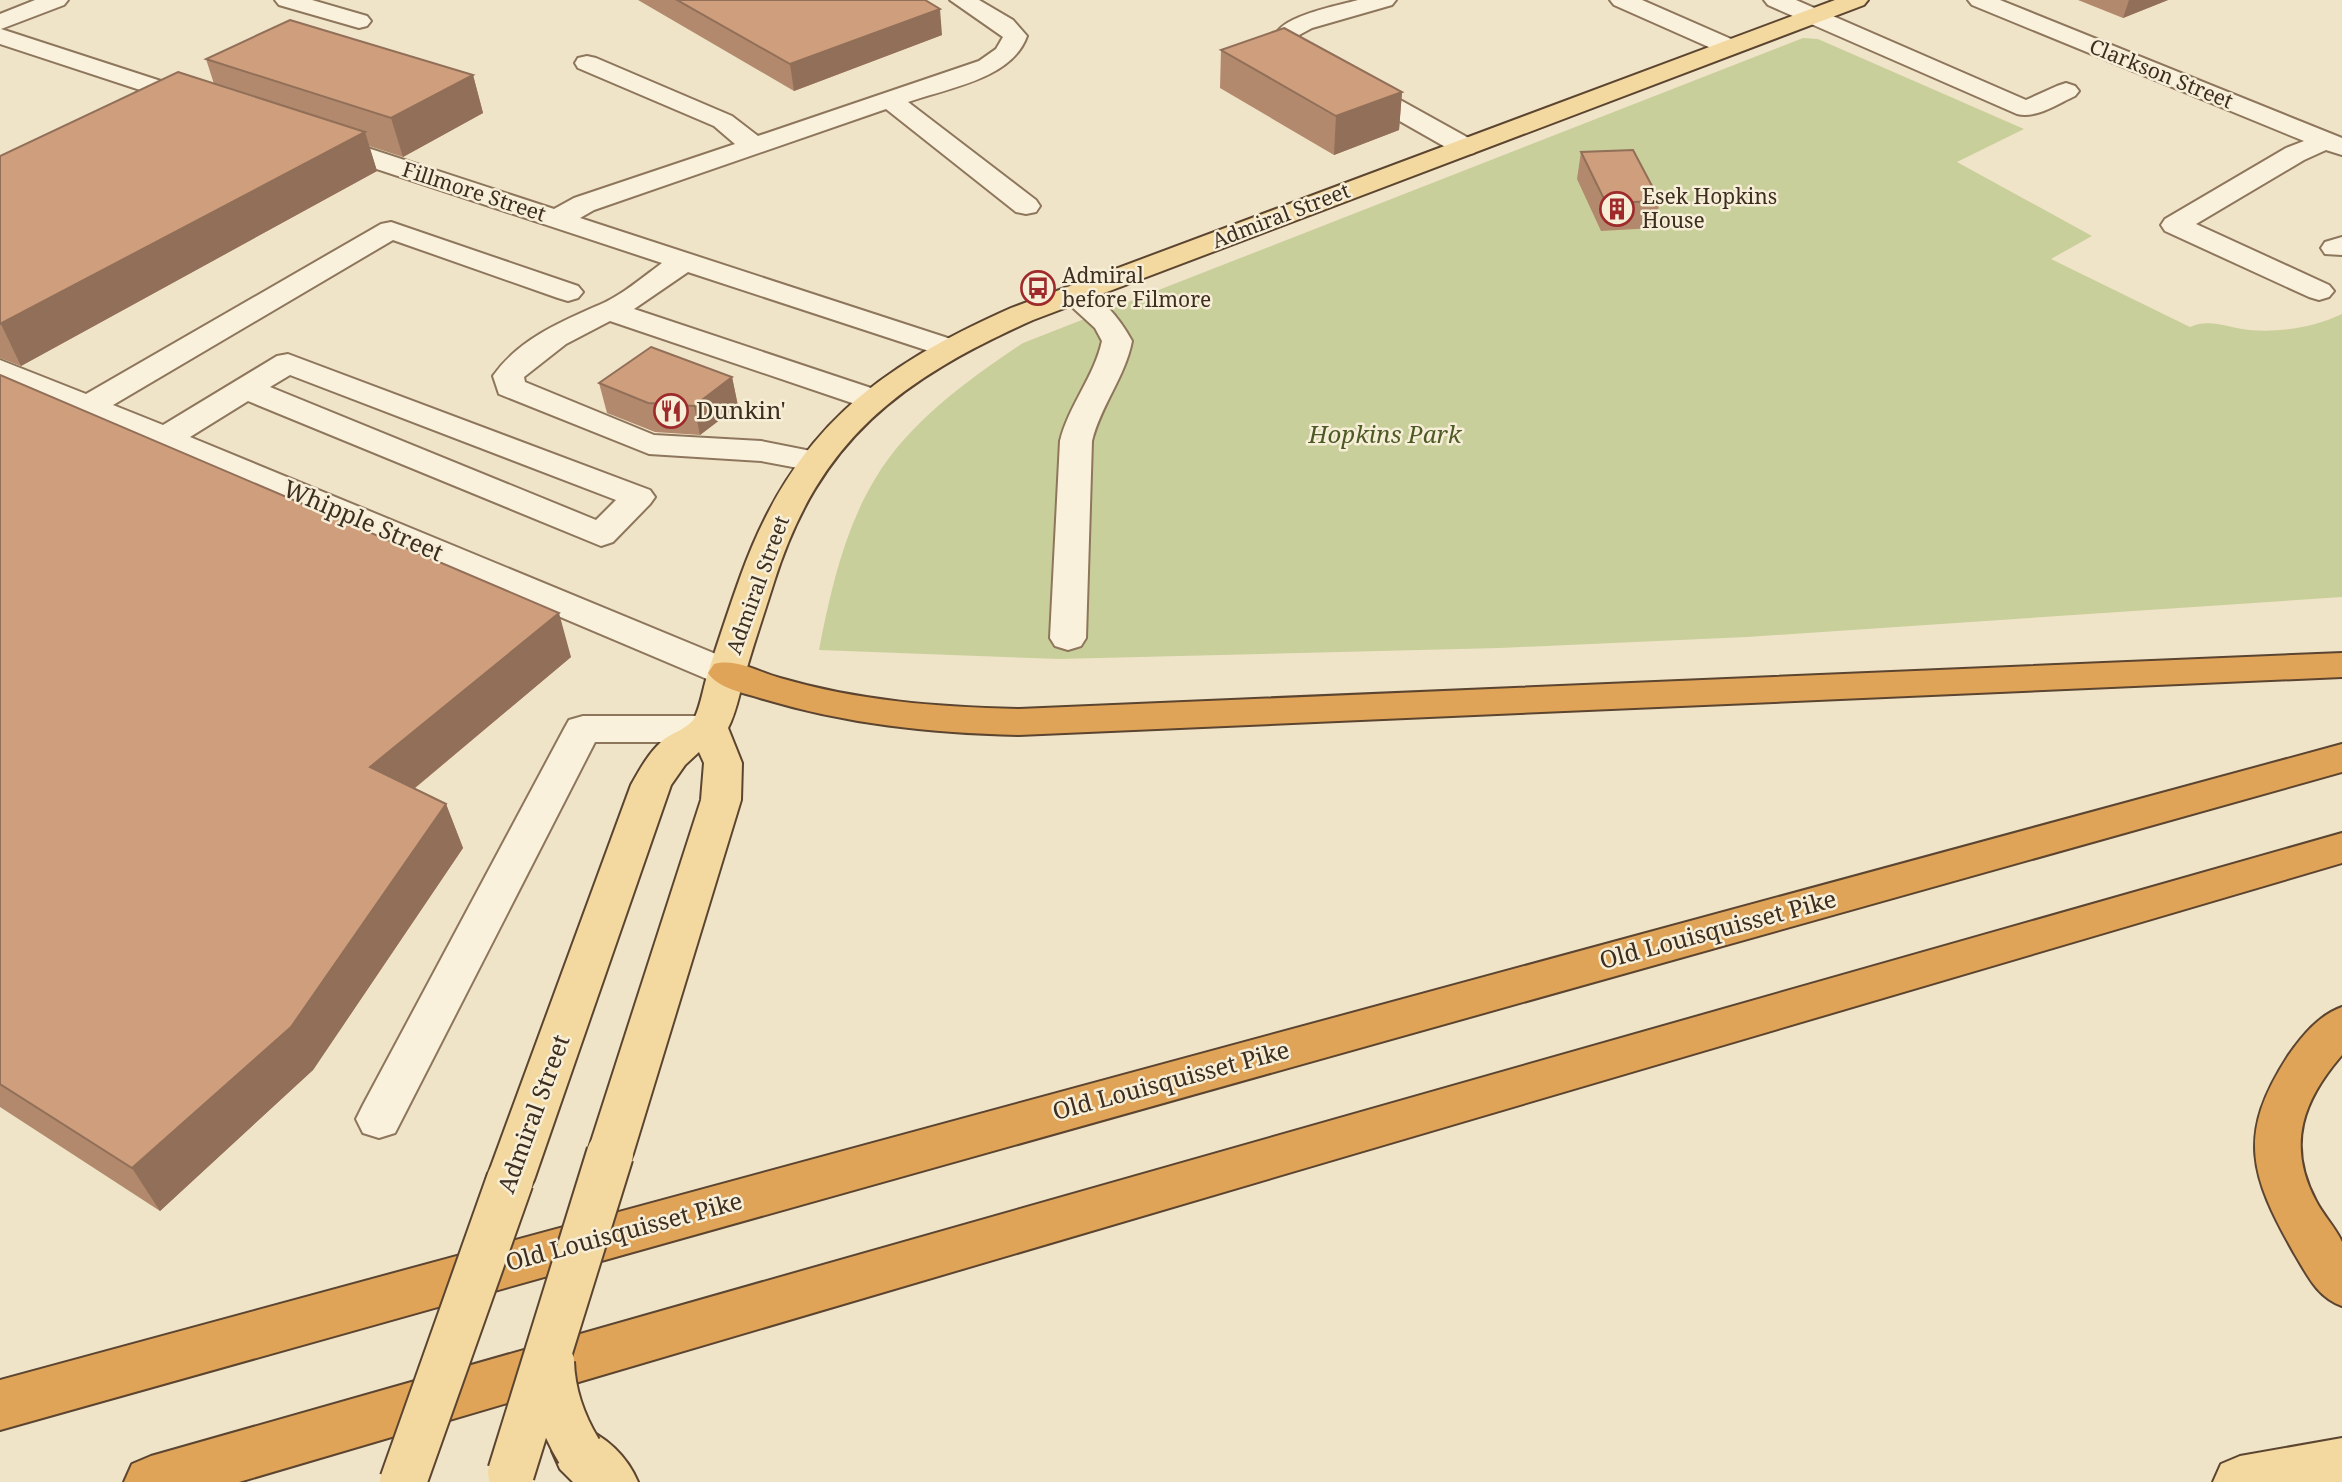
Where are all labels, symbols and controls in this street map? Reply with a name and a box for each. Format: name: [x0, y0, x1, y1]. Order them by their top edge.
street label: Clarkson Street: [2085, 32, 2237, 115]
street label: Fillmore Street: [399, 155, 550, 227]
street label: Admiral Street: [1208, 176, 1354, 254]
place label: Esek Hopkins House: [1642, 182, 1777, 234]
building icon: Esek Hopkins House: [1598, 190, 1636, 228]
place label: Admiral before Filmore: [1062, 261, 1211, 313]
bus stop icon: Admiral before Filmore: [1019, 269, 1057, 307]
restaurant icon: Dunkin': [652, 392, 690, 430]
place label: Dunkin': [696, 393, 786, 426]
park label: Hopkins Park: [1307, 417, 1463, 450]
street label: Whipple Street: [278, 471, 449, 568]
street label: Admiral Street: [719, 511, 795, 658]
street label: Old Louisquisset Pike: [1595, 881, 1840, 976]
street label: Admiral Street: [489, 1030, 577, 1197]
street label: Old Louisquisset Pike: [1048, 1032, 1293, 1127]
street label: Old Louisquisset Pike: [501, 1183, 746, 1278]

